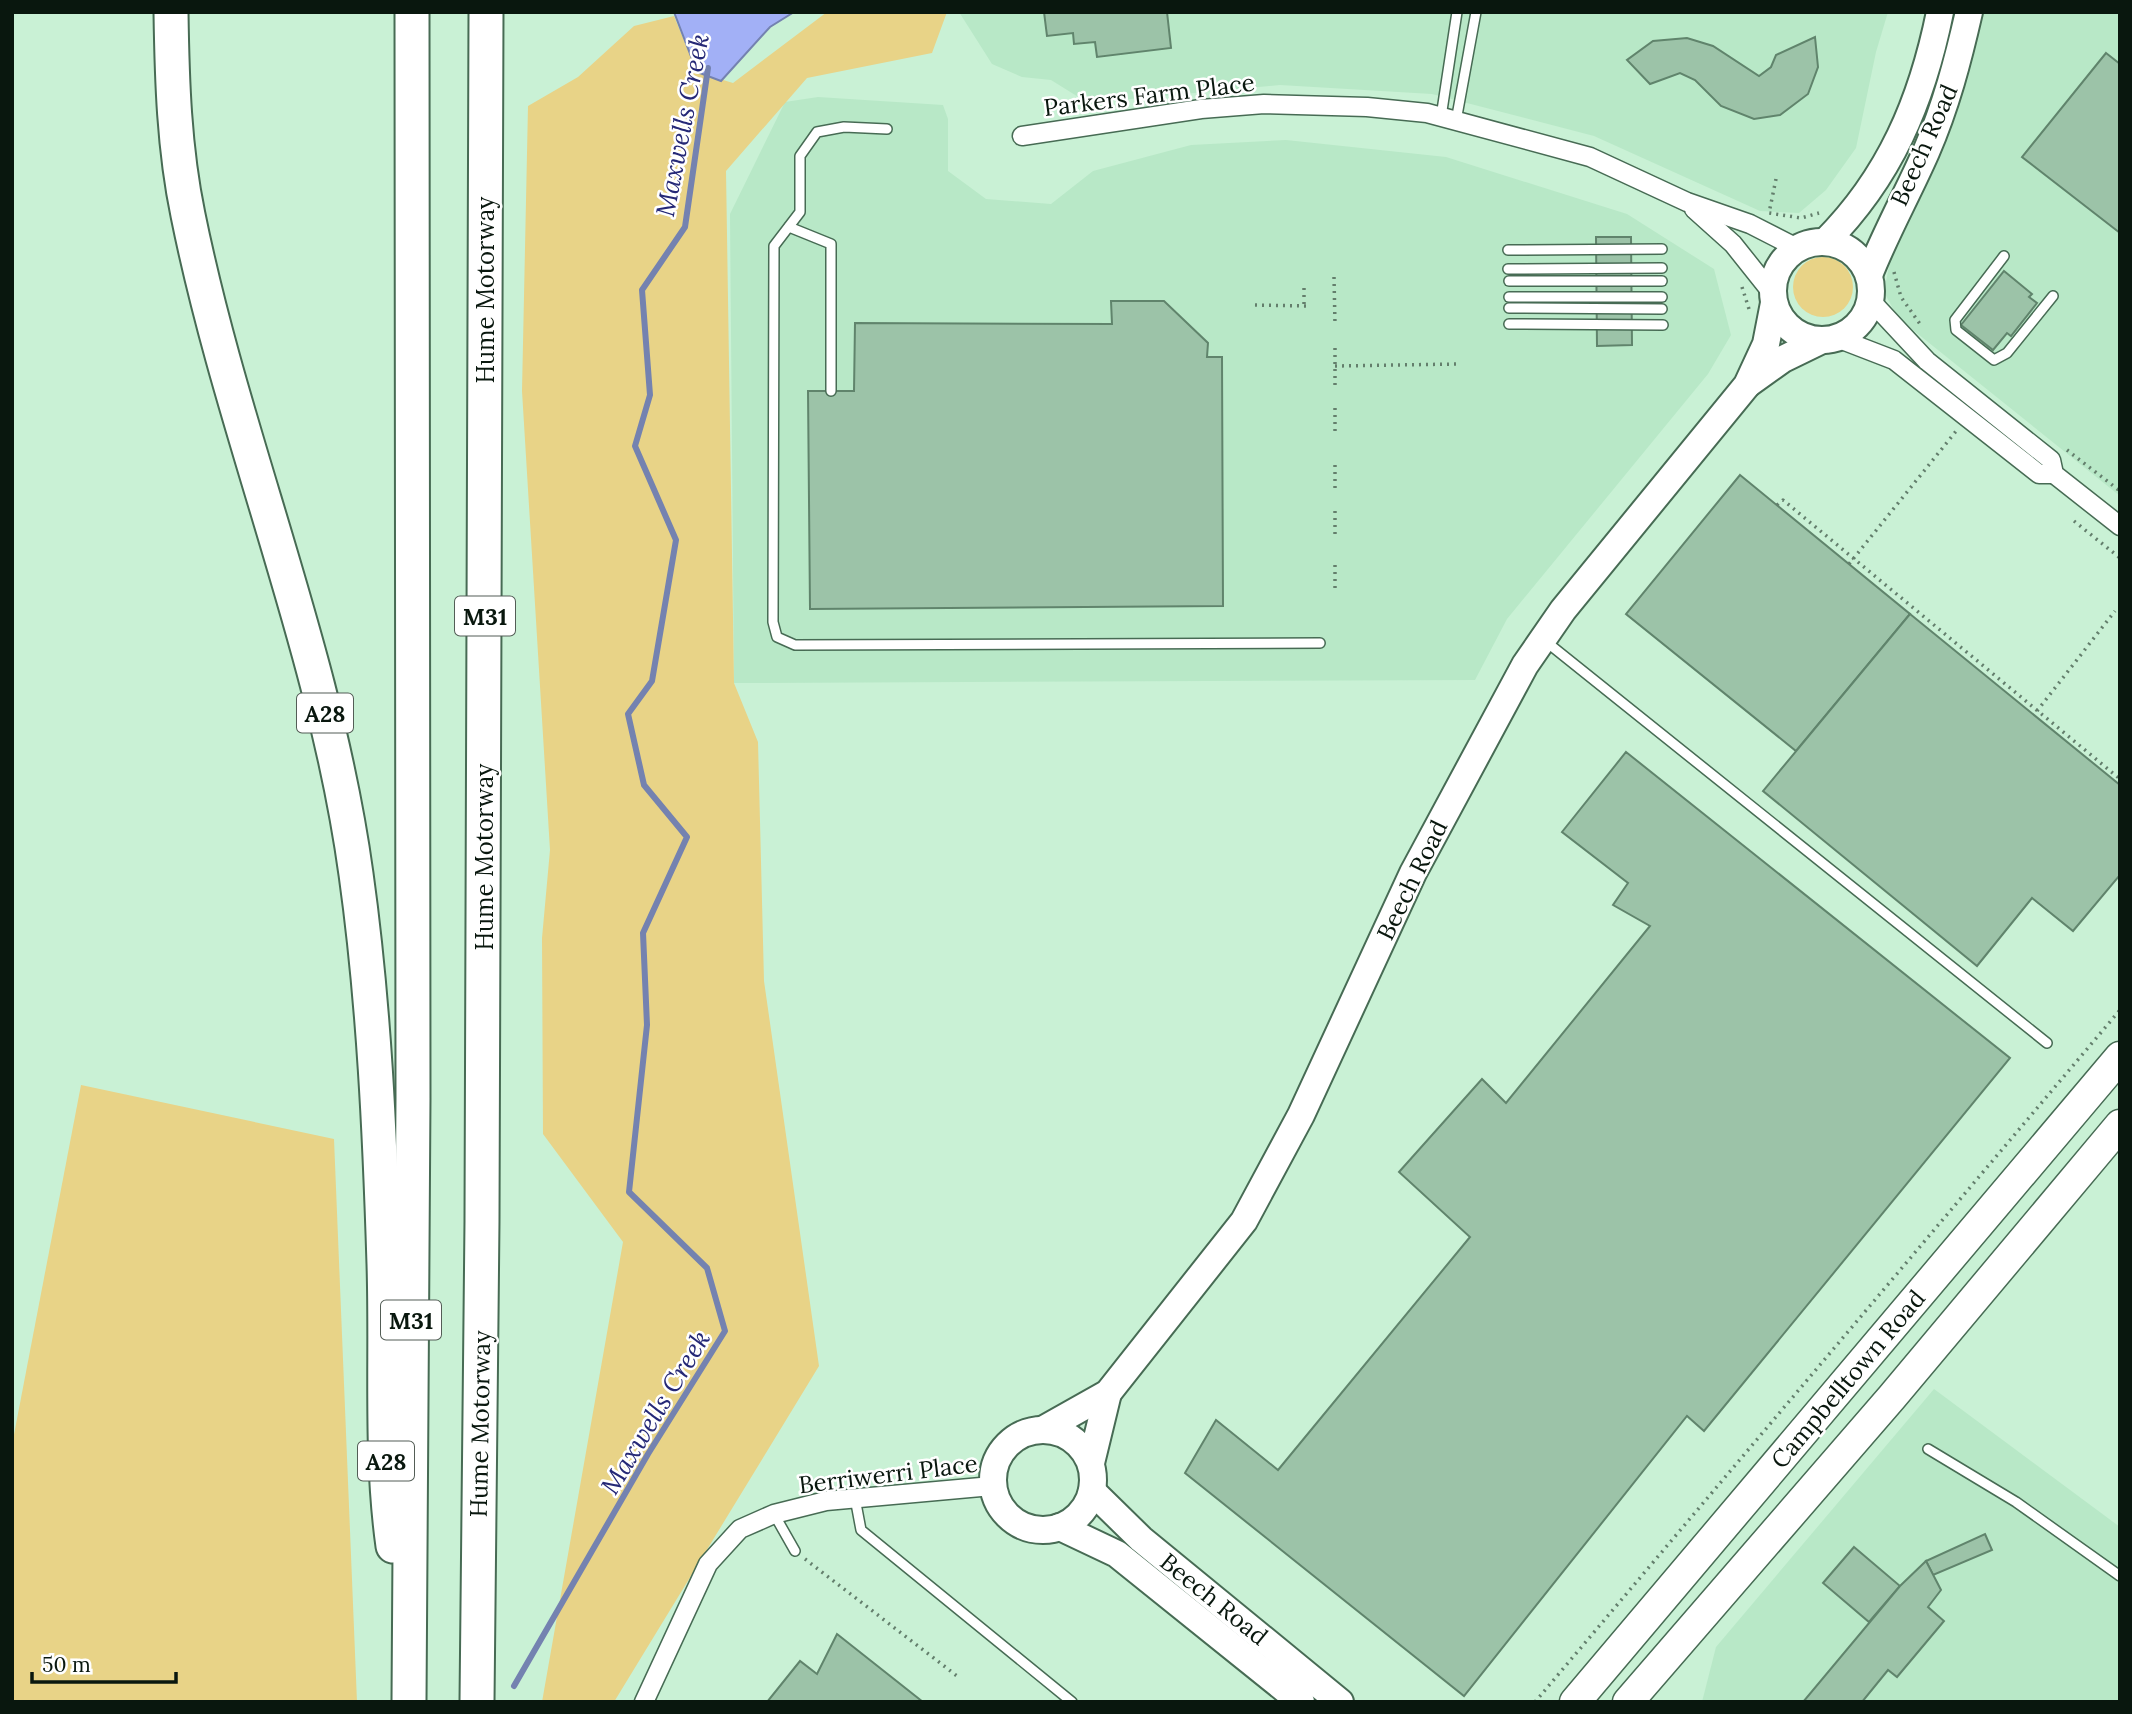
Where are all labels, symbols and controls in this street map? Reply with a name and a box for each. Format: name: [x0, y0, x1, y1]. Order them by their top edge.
water label: Maxwells Creek: [648, 31, 716, 219]
street label: Parkers Farm Place: [1042, 67, 1256, 123]
street label: Beech Road: [1883, 79, 1965, 211]
street label: Hume Motorway: [470, 196, 501, 383]
road number: M31: [455, 596, 515, 636]
road number: A28: [297, 694, 353, 733]
street label: Hume Motorway: [469, 763, 500, 950]
street label: Beech Road: [1370, 815, 1454, 945]
street label: Campbelltown Road: [1764, 1283, 1932, 1475]
road number: M31: [381, 1301, 441, 1340]
water label: Maxwells Creek: [593, 1324, 717, 1500]
street label: Hume Motorway: [463, 1330, 497, 1518]
road number: A28: [358, 1442, 414, 1480]
street label: Berriwerri Place: [797, 1448, 979, 1500]
street label: Beech Road: [1154, 1546, 1274, 1652]
scale bar: [32, 1640, 175, 1684]
text: 50 m: [42, 1651, 91, 1678]

